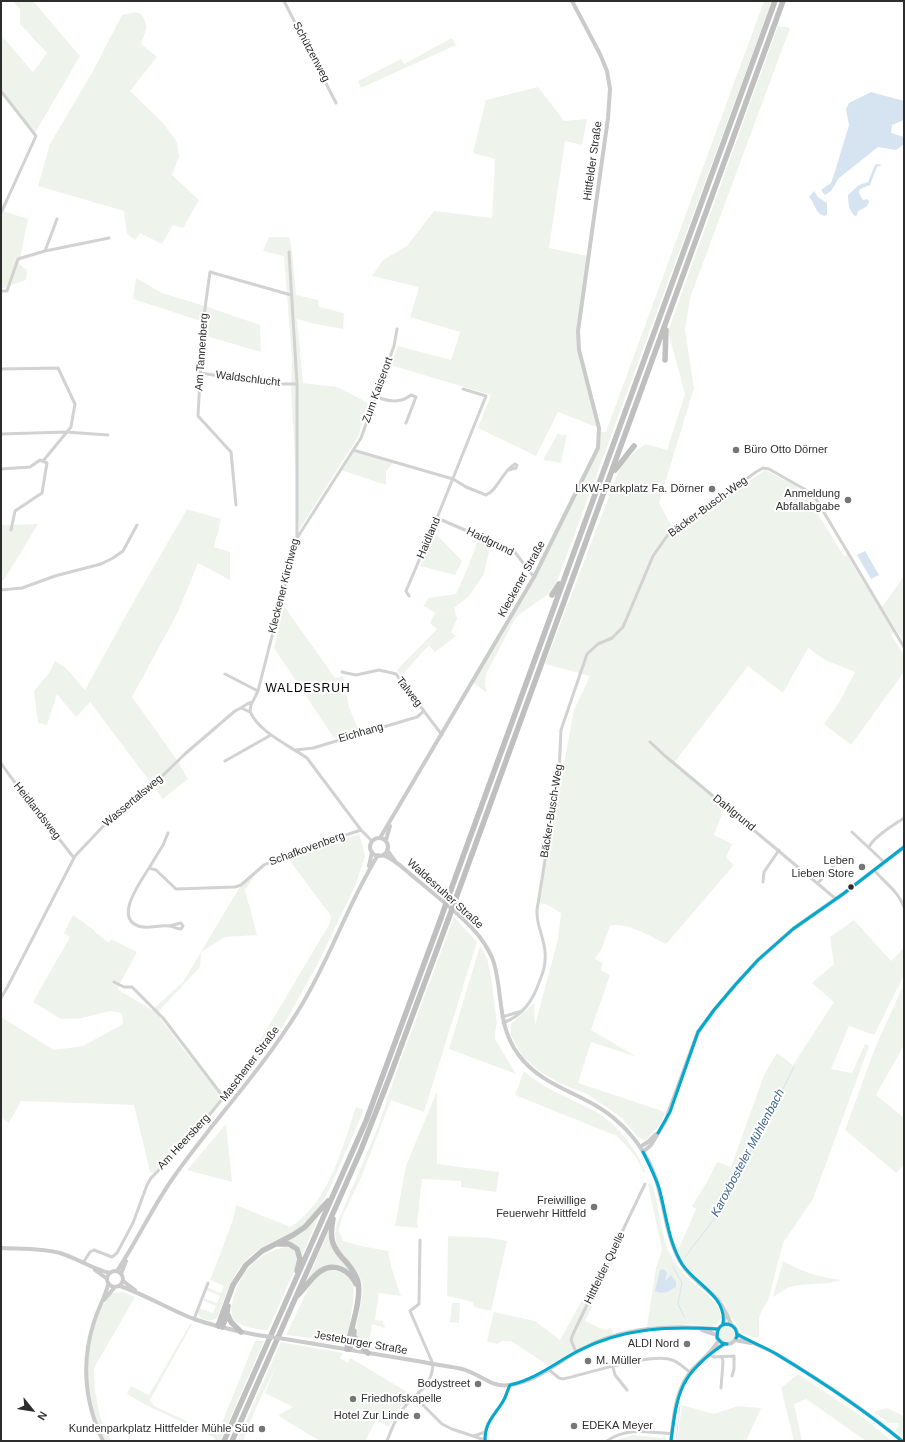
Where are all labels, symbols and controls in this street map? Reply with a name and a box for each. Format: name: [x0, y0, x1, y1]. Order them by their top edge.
street label: Schützenweg: [290, 20, 332, 84]
street label: Hittfelder Straße: [581, 120, 605, 202]
street label: Am Tannenberg: [193, 313, 211, 391]
street label: Zum Kaiserort: [360, 355, 396, 425]
street label: Waldschlucht: [215, 368, 281, 390]
place label: Büro Otto Dörner: [744, 443, 828, 457]
marker: Büro Otto Dörner: [731, 445, 741, 455]
street label: Bäcker-Busch-Weg: [666, 474, 750, 540]
place label: LKW-Parkplatz Fa. Dörner: [575, 482, 704, 496]
marker: LKW-Parkplatz Fa. Dörner: [707, 484, 717, 494]
place label: Anmeldung Abfallabgabe: [776, 487, 840, 513]
marker: Anmeldung Abfallabgabe: [843, 495, 853, 505]
street label: Haidland: [414, 515, 444, 561]
street label: Haidgrund: [464, 525, 516, 559]
street label: Kleckener Kirchweg: [266, 537, 302, 635]
street label: Kleckener Straße: [496, 539, 548, 619]
street label: Talweg: [393, 674, 425, 710]
district label: WALDESRUH: [265, 682, 351, 696]
street label: Eichhang: [337, 720, 385, 746]
street label: Bäcker-Busch-Weg: [538, 763, 566, 859]
street label: Wassertalsweg: [100, 772, 166, 830]
street label: Heidlandsweg: [11, 780, 63, 842]
street label: Dahlgrund: [710, 792, 758, 834]
street label: Schafkovenberg: [267, 829, 347, 869]
place label: Leben Lieben Store: [792, 854, 854, 880]
street label: Waldesruher Straße: [404, 856, 486, 932]
marker: Leben Lieben Store: [857, 862, 867, 872]
unlabelled marker: [846, 882, 856, 892]
street label: Maschener Straße: [218, 1024, 282, 1104]
water label: Karoxbosteler Mühlenbach: [708, 1087, 788, 1219]
street label: Am Heersberg: [155, 1112, 213, 1172]
place label: Freiwillige Feuerwehr Hittfeld: [496, 1194, 586, 1220]
marker: Freiwillige Feuerwehr Hittfeld: [589, 1202, 599, 1212]
street label: Hittfelder Quelle: [582, 1230, 628, 1306]
street label: Jesteburger Straße: [313, 1328, 409, 1358]
place label: ALDI Nord: [628, 1337, 679, 1351]
marker: ALDI Nord: [682, 1339, 692, 1349]
place label: M. Müller: [596, 1354, 641, 1368]
marker: M. Müller: [583, 1356, 593, 1366]
place label: Bodystreet: [417, 1377, 470, 1391]
marker: Bodystreet: [473, 1379, 483, 1389]
north arrow: [12, 1390, 52, 1430]
place label: Friedhofskapelle: [361, 1392, 442, 1406]
marker: Friedhofskapelle: [348, 1394, 358, 1404]
place label: Hotel Zur Linde: [334, 1409, 409, 1423]
text: N: [35, 1410, 50, 1422]
marker: Hotel Zur Linde: [412, 1411, 422, 1421]
place label: EDEKA Meyer: [582, 1419, 653, 1433]
marker: EDEKA Meyer: [569, 1421, 579, 1431]
place label: Kundenparkplatz Hittfelder Mühle Süd: [69, 1422, 254, 1436]
marker: Kundenparkplatz Hittfelder Mühle Süd: [257, 1424, 267, 1434]

